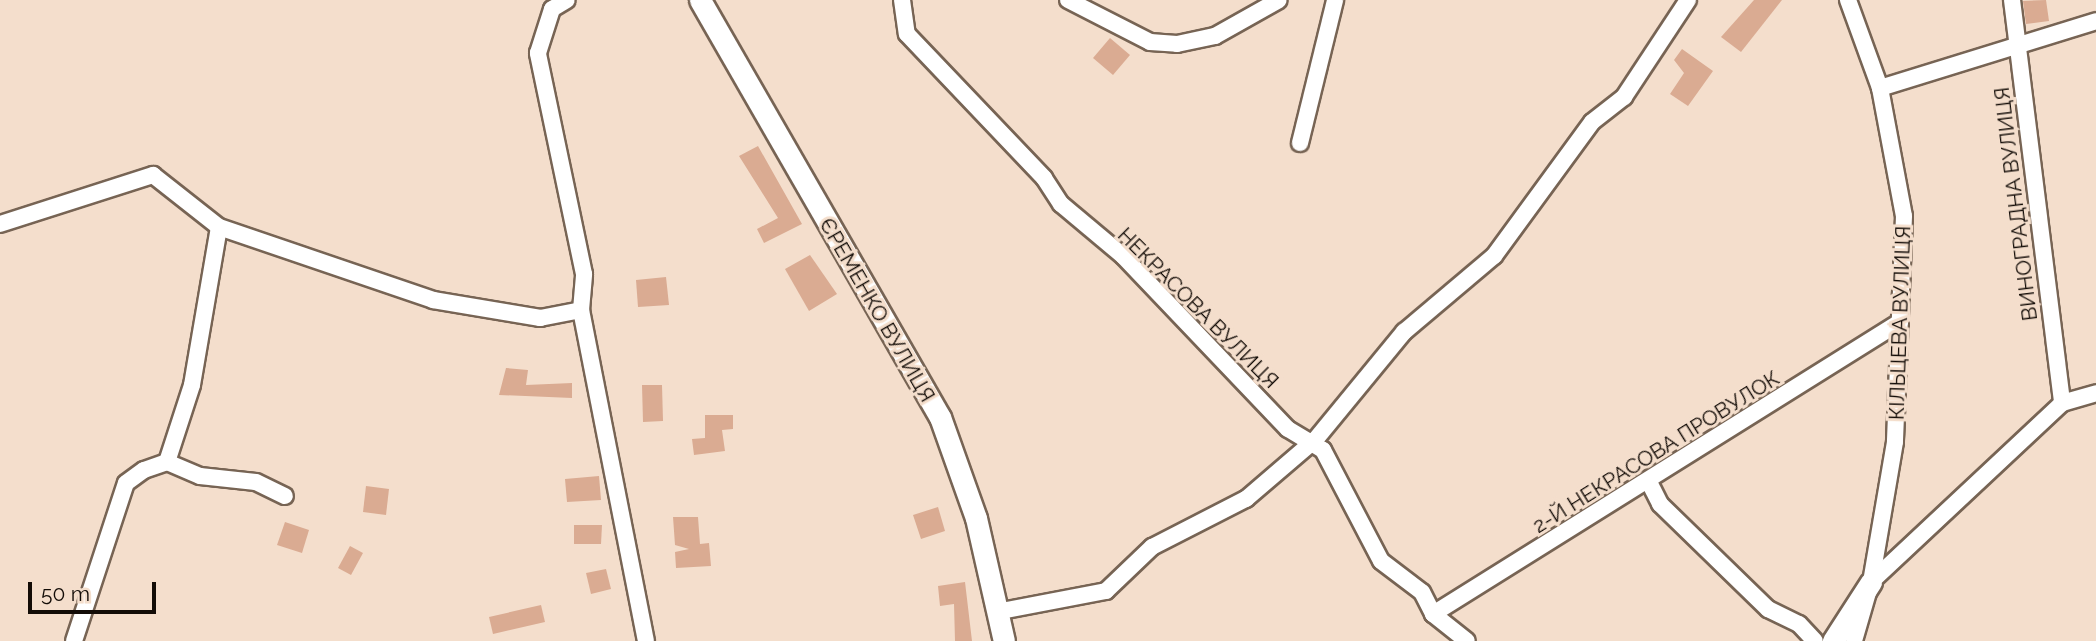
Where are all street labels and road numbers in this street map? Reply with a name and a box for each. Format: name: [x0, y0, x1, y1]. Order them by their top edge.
street label: ВИНОГРАДНА ВУЛИЦЯ: [1989, 85, 2043, 323]
street label: ЄРЕМЕНКО ВУЛИЦЯ: [814, 214, 940, 406]
street label: НЕКРАСОВА ВУЛИЦЯ: [1112, 222, 1284, 394]
street label: КІЛЬЦЕВА ВУЛИЦЯ: [1884, 225, 1916, 421]
street label: 2-Й НЕКРАСОВА ПРОВУЛОК: [1528, 365, 1784, 539]

